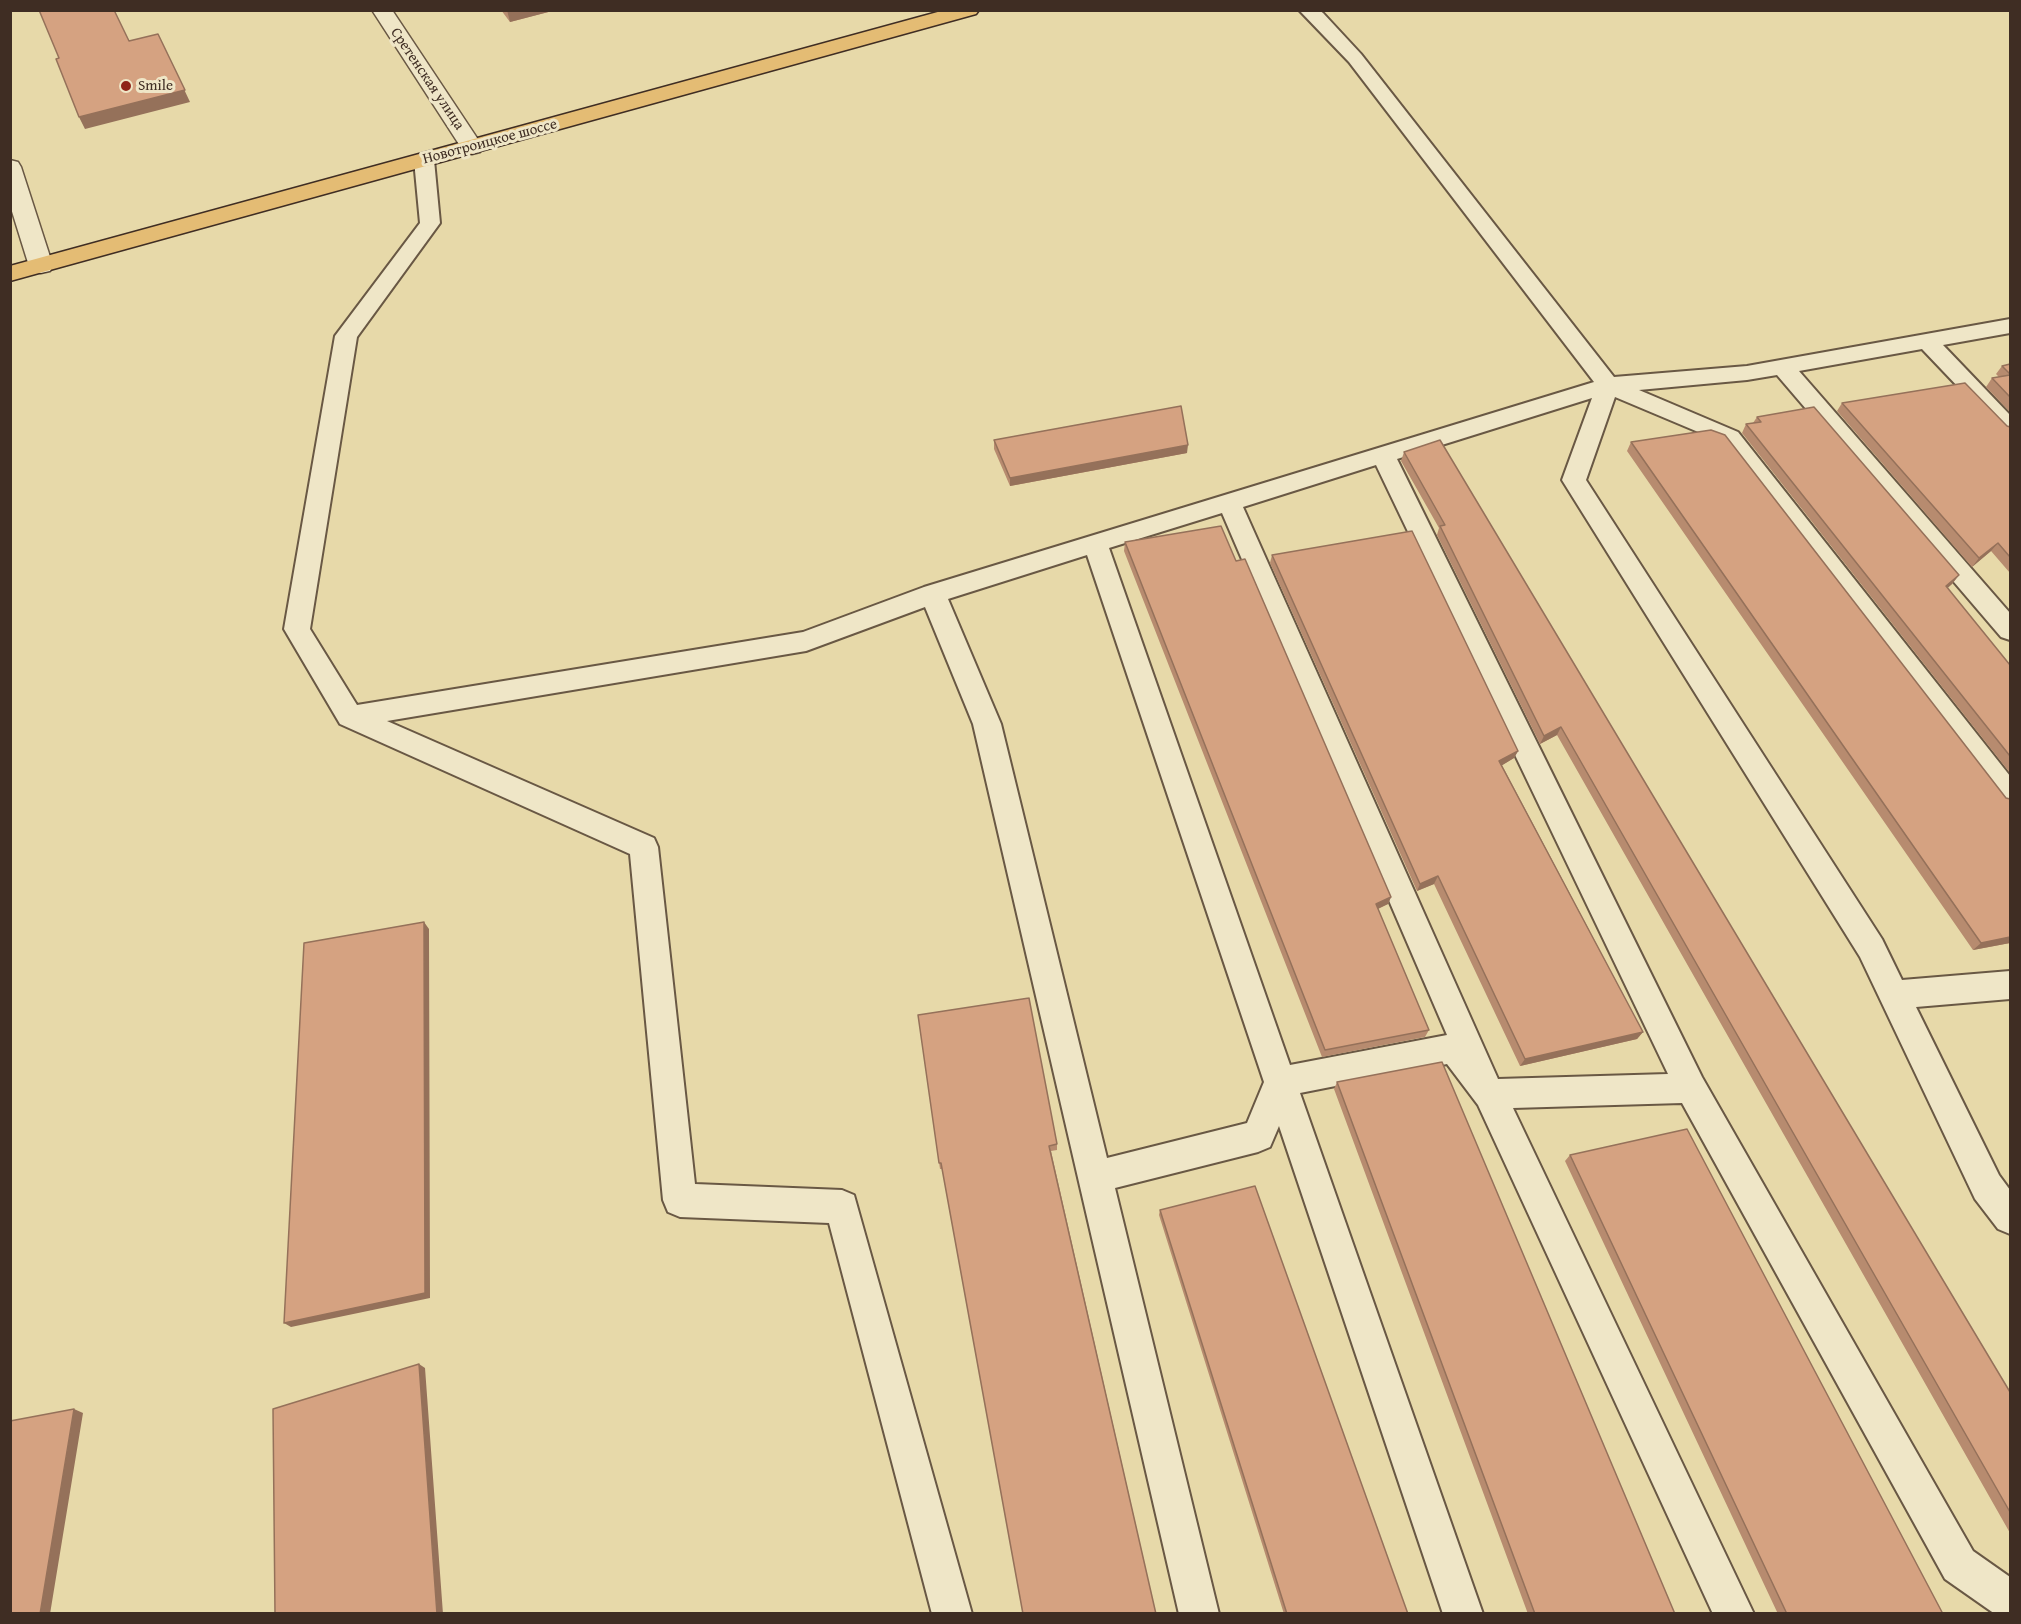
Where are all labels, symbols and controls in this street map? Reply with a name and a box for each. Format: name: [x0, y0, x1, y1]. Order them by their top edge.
street label: Сретенская улица: [386, 25, 468, 133]
place label: Smile: [138, 77, 173, 95]
marker: Smile: [119, 79, 133, 93]
street label: Новотроицкое шоссе: [421, 115, 559, 169]

